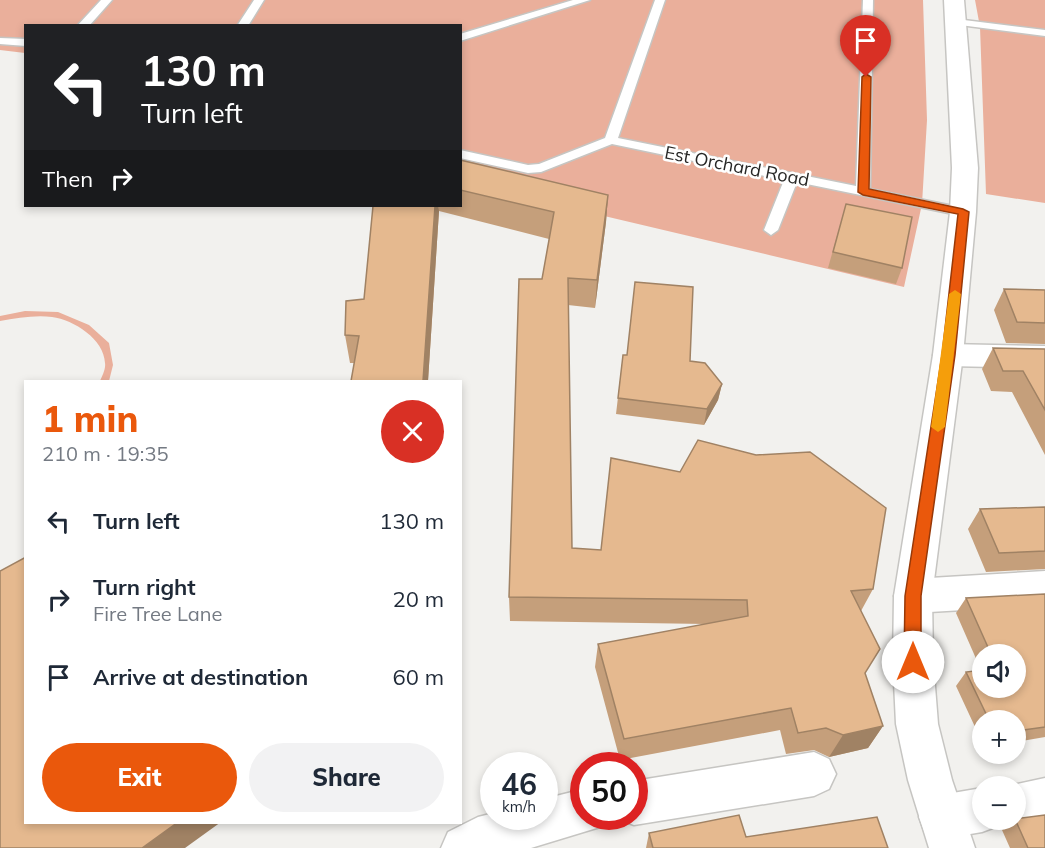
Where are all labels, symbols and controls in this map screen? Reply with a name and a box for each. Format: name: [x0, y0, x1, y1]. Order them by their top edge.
pin: [840, 15, 891, 77]
icon: arrive: [849, 24, 882, 57]
text: 130 m: [141, 44, 266, 97]
icon: left: [42, 48, 120, 126]
text: Turn left: [141, 96, 243, 130]
street label: Est Orchard Road: [663, 141, 811, 191]
icon: right: [105, 162, 138, 195]
text: Then: [42, 165, 93, 193]
text: 1 min: [42, 396, 138, 441]
button: close: [381, 400, 444, 463]
text: 210 m · 19:35: [42, 441, 168, 466]
icon: left: [42, 505, 75, 538]
text: Turn left: [93, 507, 180, 535]
text: 130 m: [379, 507, 444, 535]
text: Turn right: [93, 573, 196, 601]
icon: right: [42, 583, 75, 616]
text: 20 m: [393, 585, 444, 613]
text: Fire Tree Lane: [93, 601, 222, 626]
position arrow: [881, 630, 945, 694]
map controls: [972, 644, 1026, 830]
button: sound: [972, 644, 1026, 698]
icon: arrive: [42, 661, 75, 694]
text: Arrive at destination: [93, 663, 308, 691]
text: 60 m: [393, 663, 444, 691]
button: +: [972, 710, 1026, 764]
button: Exit: [42, 743, 237, 812]
button: Share: [249, 743, 444, 812]
speed limit sign: 50: [570, 752, 648, 830]
text: 46: [501, 765, 537, 803]
button: −: [972, 776, 1026, 830]
text: km/h: [502, 797, 536, 816]

